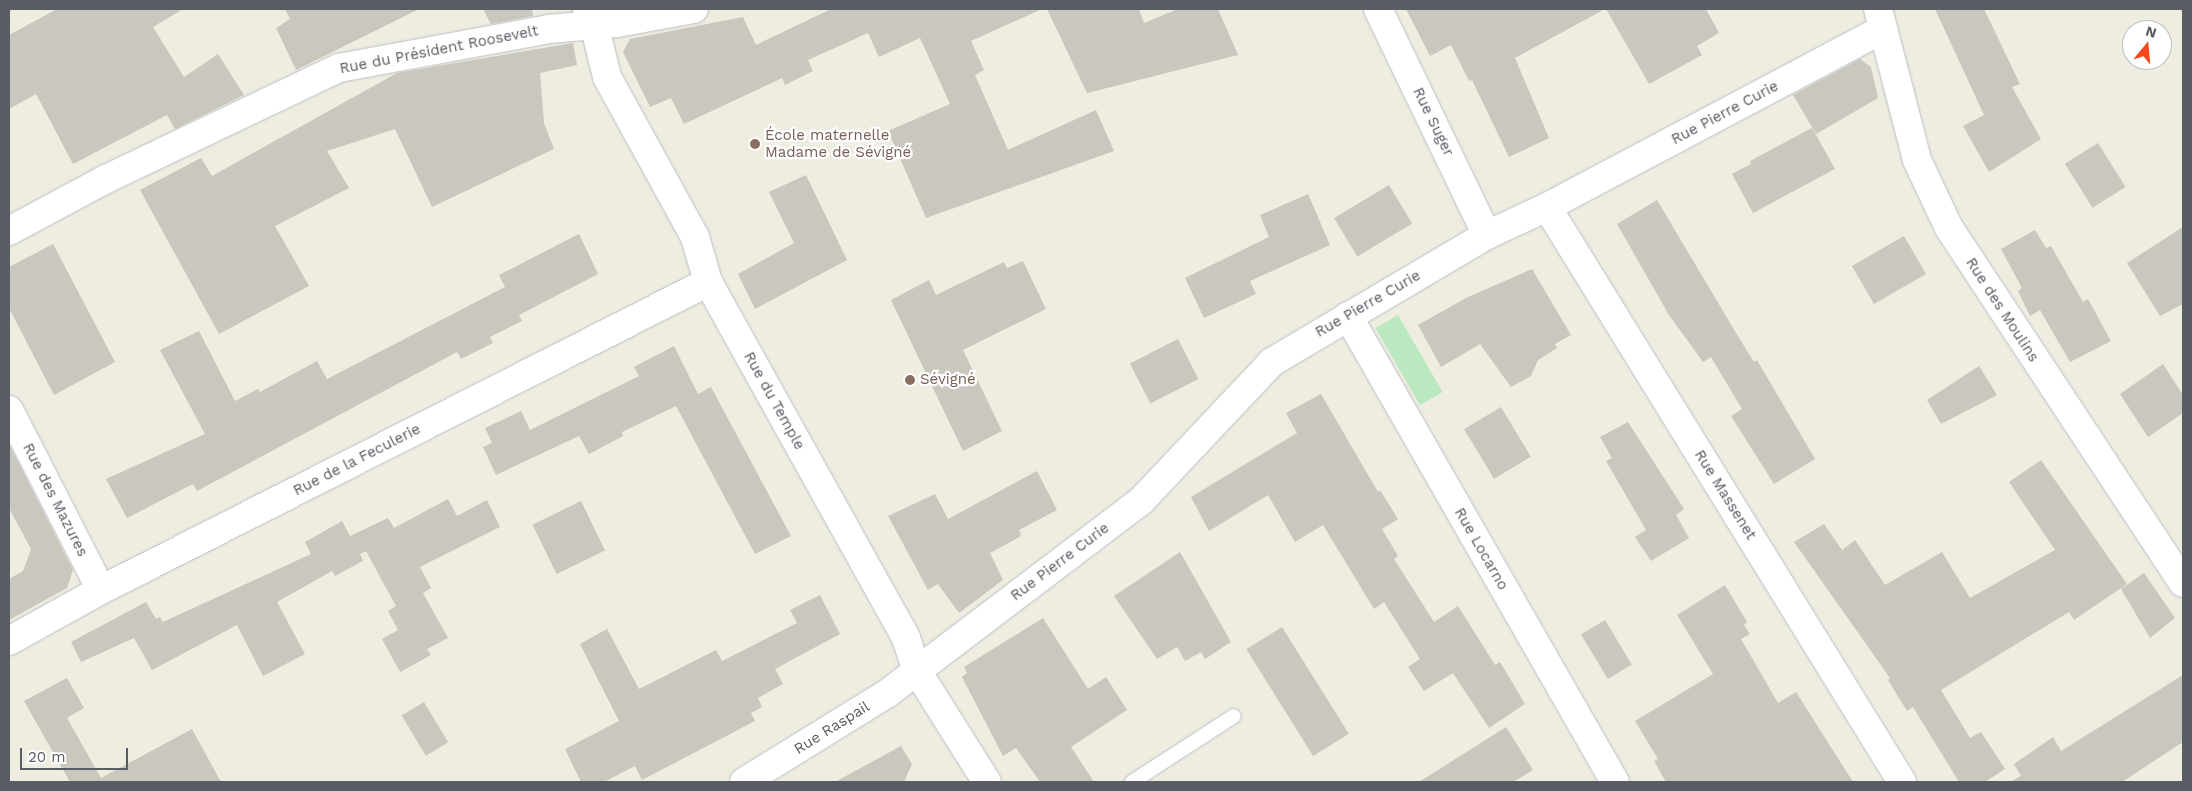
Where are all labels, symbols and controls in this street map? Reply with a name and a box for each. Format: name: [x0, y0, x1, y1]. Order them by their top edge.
north arrow: [2122, 20, 2172, 70]
street label: Rue du Président Roosevelt: [338, 22, 540, 78]
text: N: [2144, 22, 2158, 41]
street label: Rue Pierre Curie: [1668, 77, 1782, 149]
street label: Rue Suger: [1409, 85, 1457, 159]
place label: École maternelle Madame de Sévigné: [765, 126, 911, 161]
marker: École maternelle Madame de Sévigné: [749, 138, 761, 150]
street label: Rue des Moulins: [1962, 255, 2042, 365]
street label: Rue Pierre Curie: [1312, 267, 1424, 341]
street label: Rue du Temple: [740, 349, 808, 453]
place label: Sévigné: [920, 371, 976, 389]
marker: Sévigné: [904, 374, 916, 386]
street label: Rue de la Feculerie: [290, 420, 424, 500]
street label: Rue des Mazures: [19, 440, 91, 560]
street label: Rue Massenet: [1690, 447, 1760, 543]
street label: Rue Locarno: [1450, 505, 1512, 593]
street label: Rue Pierre Curie: [1007, 519, 1113, 605]
street label: Rue Raspail: [791, 698, 873, 758]
scale bar: [22, 738, 130, 770]
text: 20 m: [28, 748, 66, 766]

